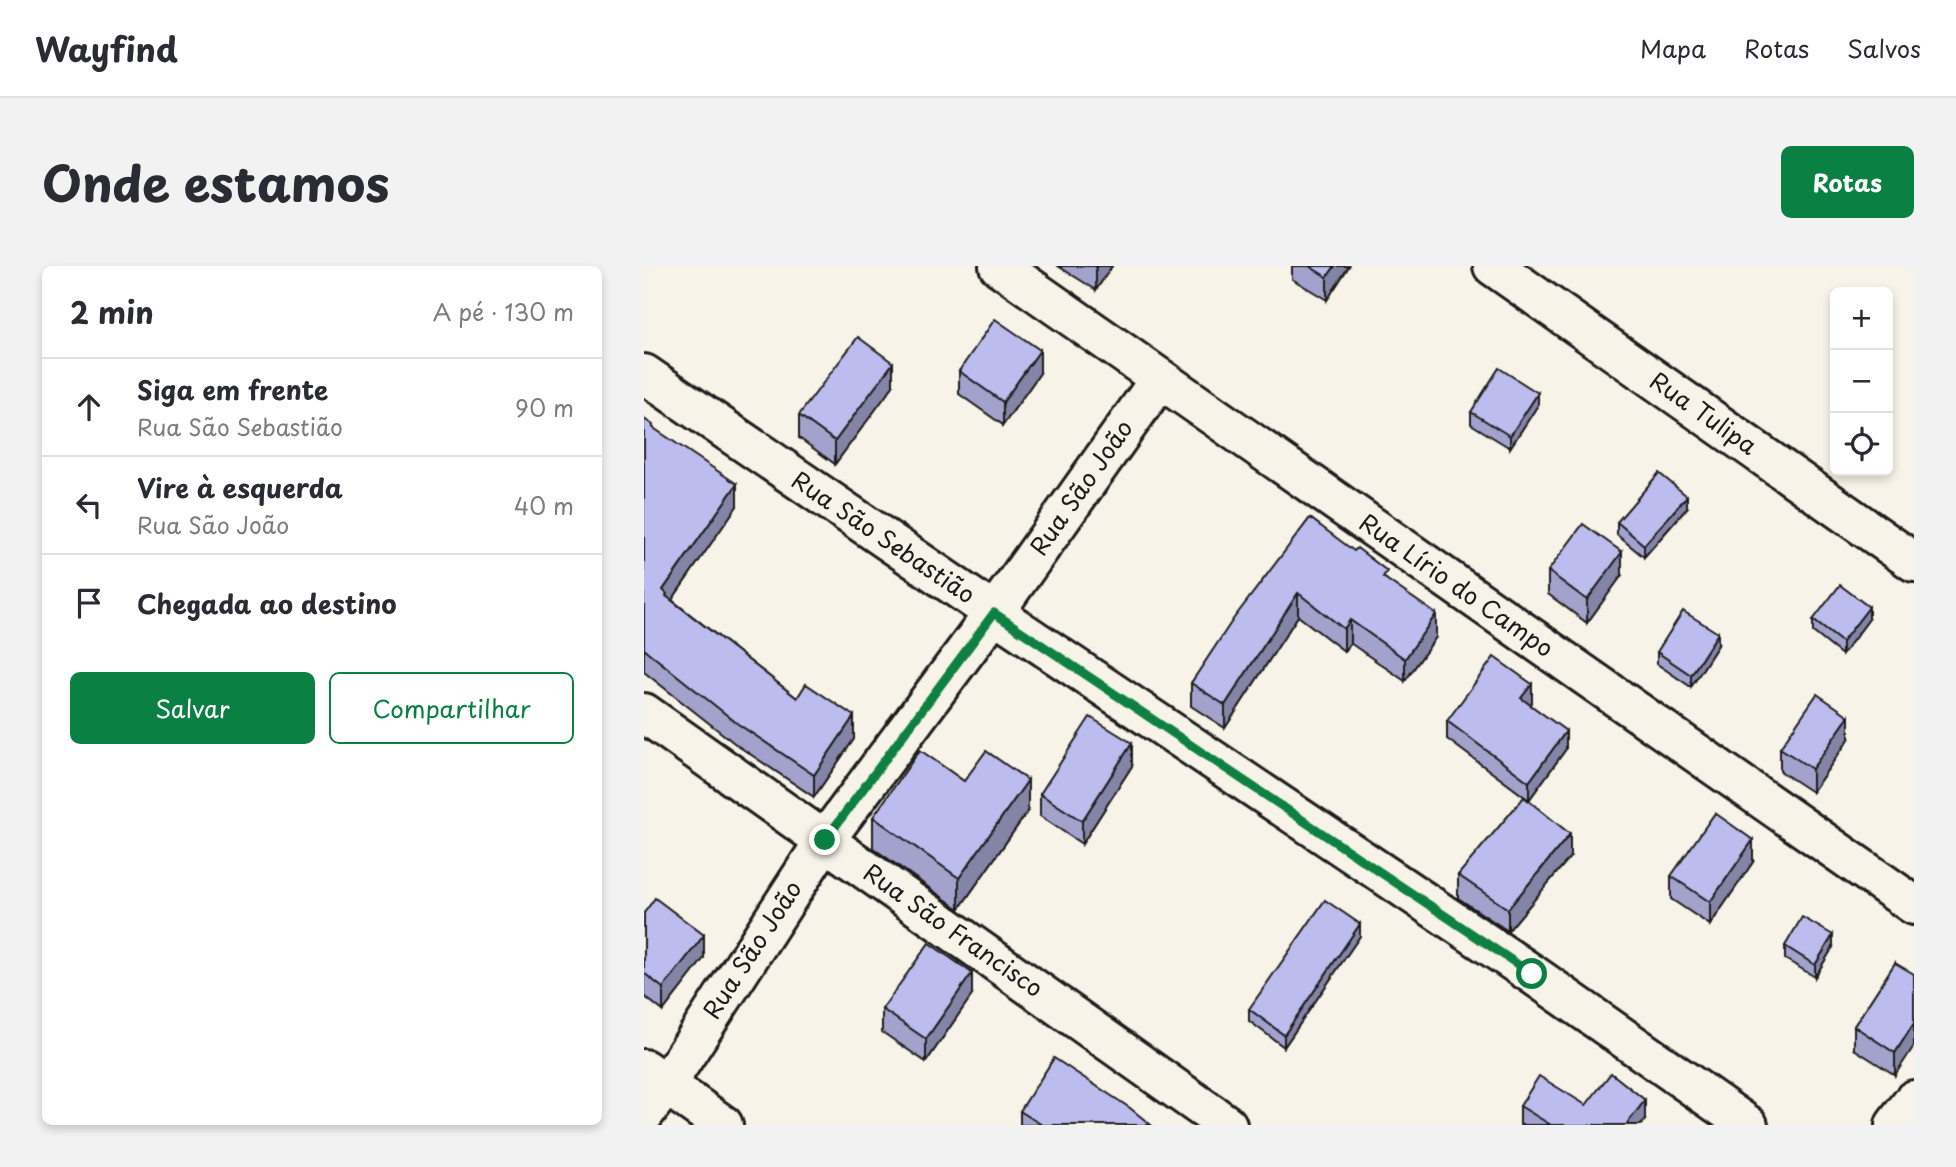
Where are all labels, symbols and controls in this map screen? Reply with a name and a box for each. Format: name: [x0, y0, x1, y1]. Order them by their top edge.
text: Wayfind: [35, 23, 178, 73]
text: Mapa: [1640, 30, 1706, 66]
text: Rotas: [1744, 30, 1809, 66]
text: Salvos: [1847, 30, 1921, 66]
text: Onde estamos: [42, 145, 389, 219]
button: Rotas: [1781, 146, 1914, 218]
map controls: [1830, 287, 1893, 476]
button: +: [1830, 287, 1893, 350]
text: 2 min: [70, 289, 154, 334]
text: A pé · 130 m: [433, 294, 574, 329]
button: −: [1830, 350, 1893, 413]
street label: Rua Tulipa: [1643, 362, 1765, 463]
text: Siga em frente: [137, 370, 328, 409]
icon: ahead: [70, 388, 108, 426]
text: 90 m: [515, 390, 574, 425]
text: Rua São Sebastião: [137, 409, 343, 444]
street label: Rua São João: [1020, 412, 1141, 562]
button: locate: [1830, 413, 1893, 476]
street label: Rua São Sebastião: [785, 461, 983, 611]
text: Vire à esquerda: [137, 468, 343, 507]
icon: left: [70, 486, 108, 524]
text: 40 m: [514, 488, 574, 523]
street label: Rua Lírio do Campo: [1353, 504, 1562, 665]
text: Rua São João: [137, 507, 289, 542]
icon: arrive: [70, 584, 108, 622]
text: Chegada ao destino: [137, 584, 396, 623]
button: Salvar: [70, 672, 315, 744]
button: Compartilhar: [329, 672, 574, 744]
route end: [809, 824, 840, 855]
street label: Rua São Francisco: [857, 854, 1051, 1005]
street label: Rua São João: [693, 873, 810, 1025]
route start: [1516, 958, 1547, 989]

